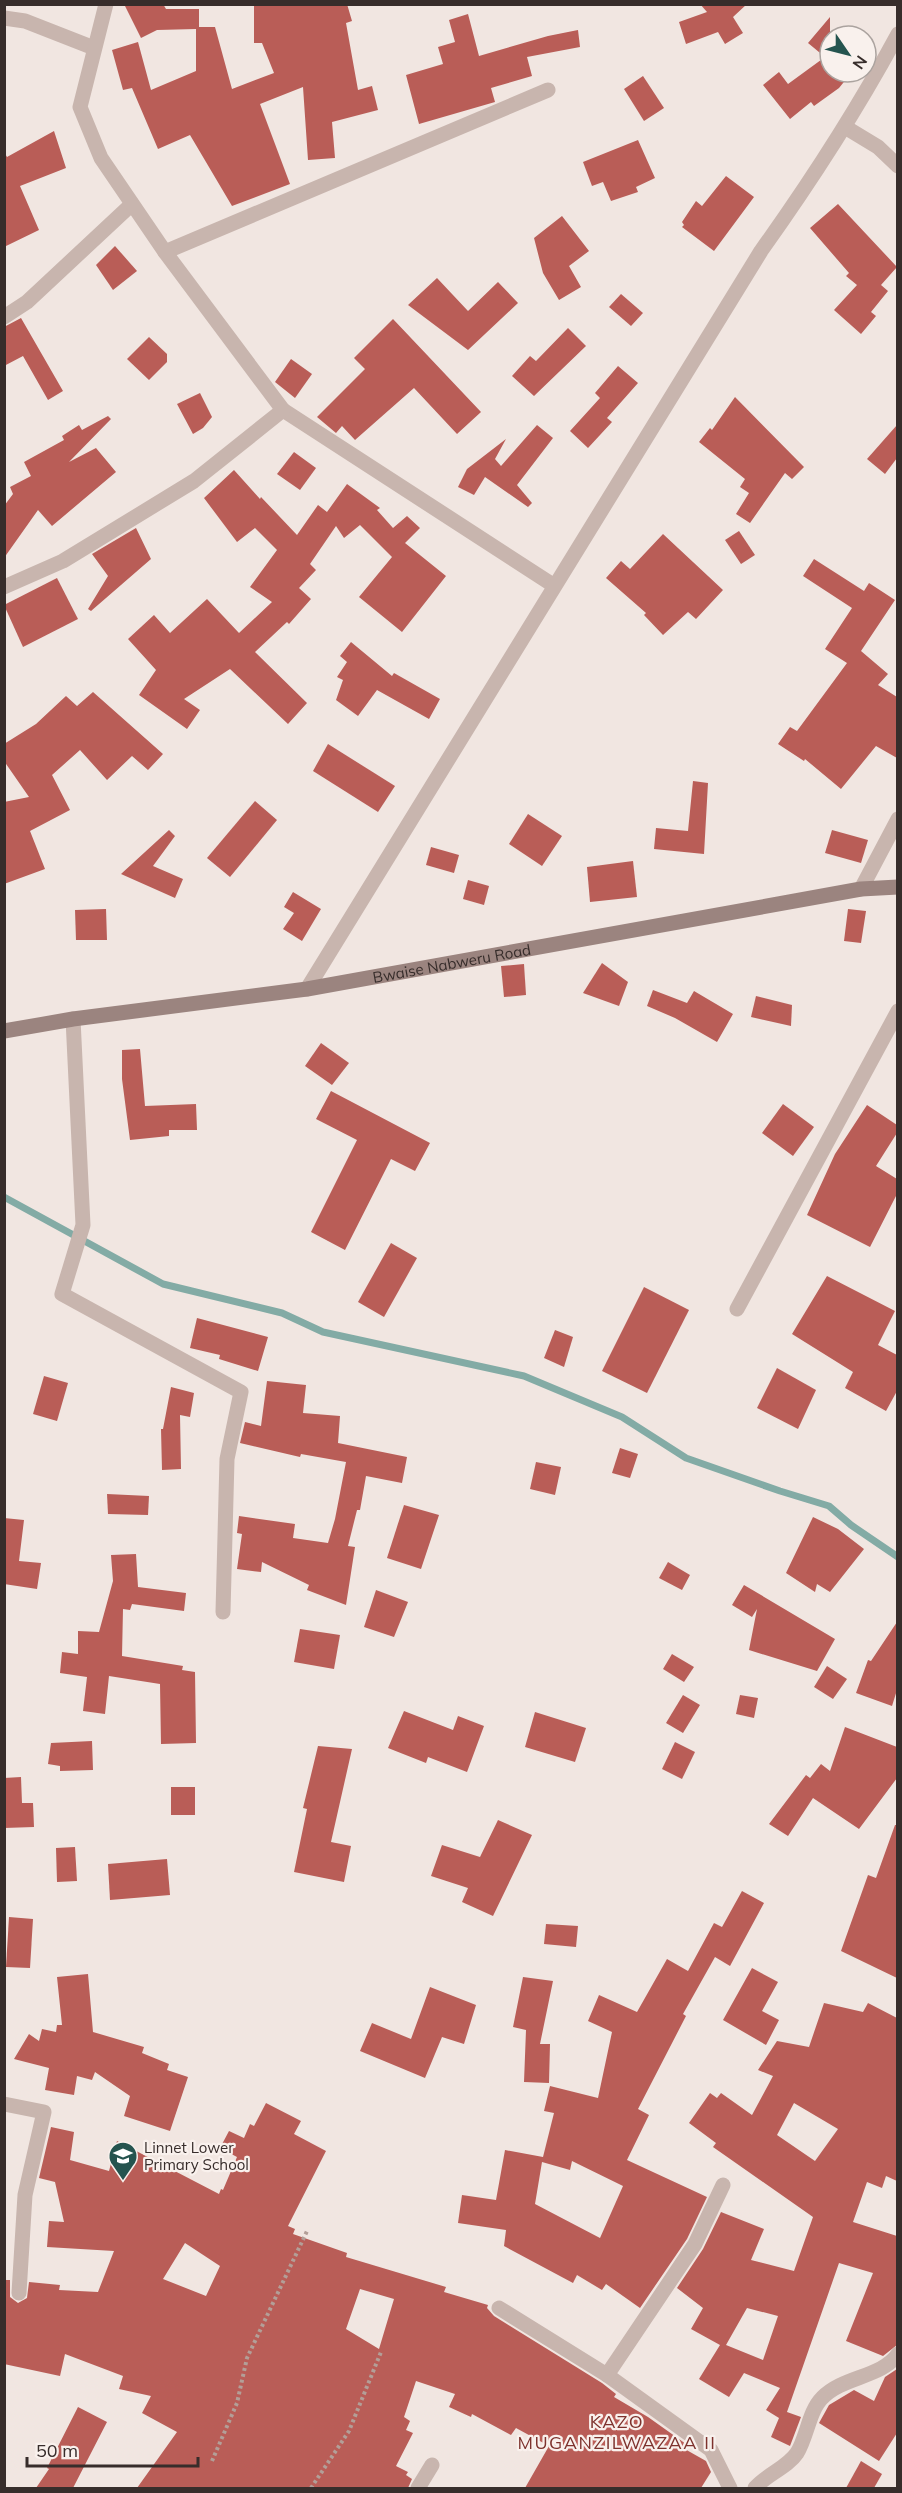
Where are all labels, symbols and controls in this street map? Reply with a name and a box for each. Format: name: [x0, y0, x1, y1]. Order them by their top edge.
north arrow: [818, 24, 878, 84]
text: N: [849, 52, 872, 73]
street label: Bwaise Nabweru Road: [371, 939, 532, 986]
place label: Linnet Lower Primary School: [144, 2138, 249, 2174]
school or university icon: Linnet Lower Primary School: [107, 2140, 139, 2182]
district label: KAZO MUGANZILWAZAA II: [518, 2410, 717, 2454]
scale bar: [27, 2430, 198, 2468]
text: 50 m: [36, 2439, 78, 2462]

